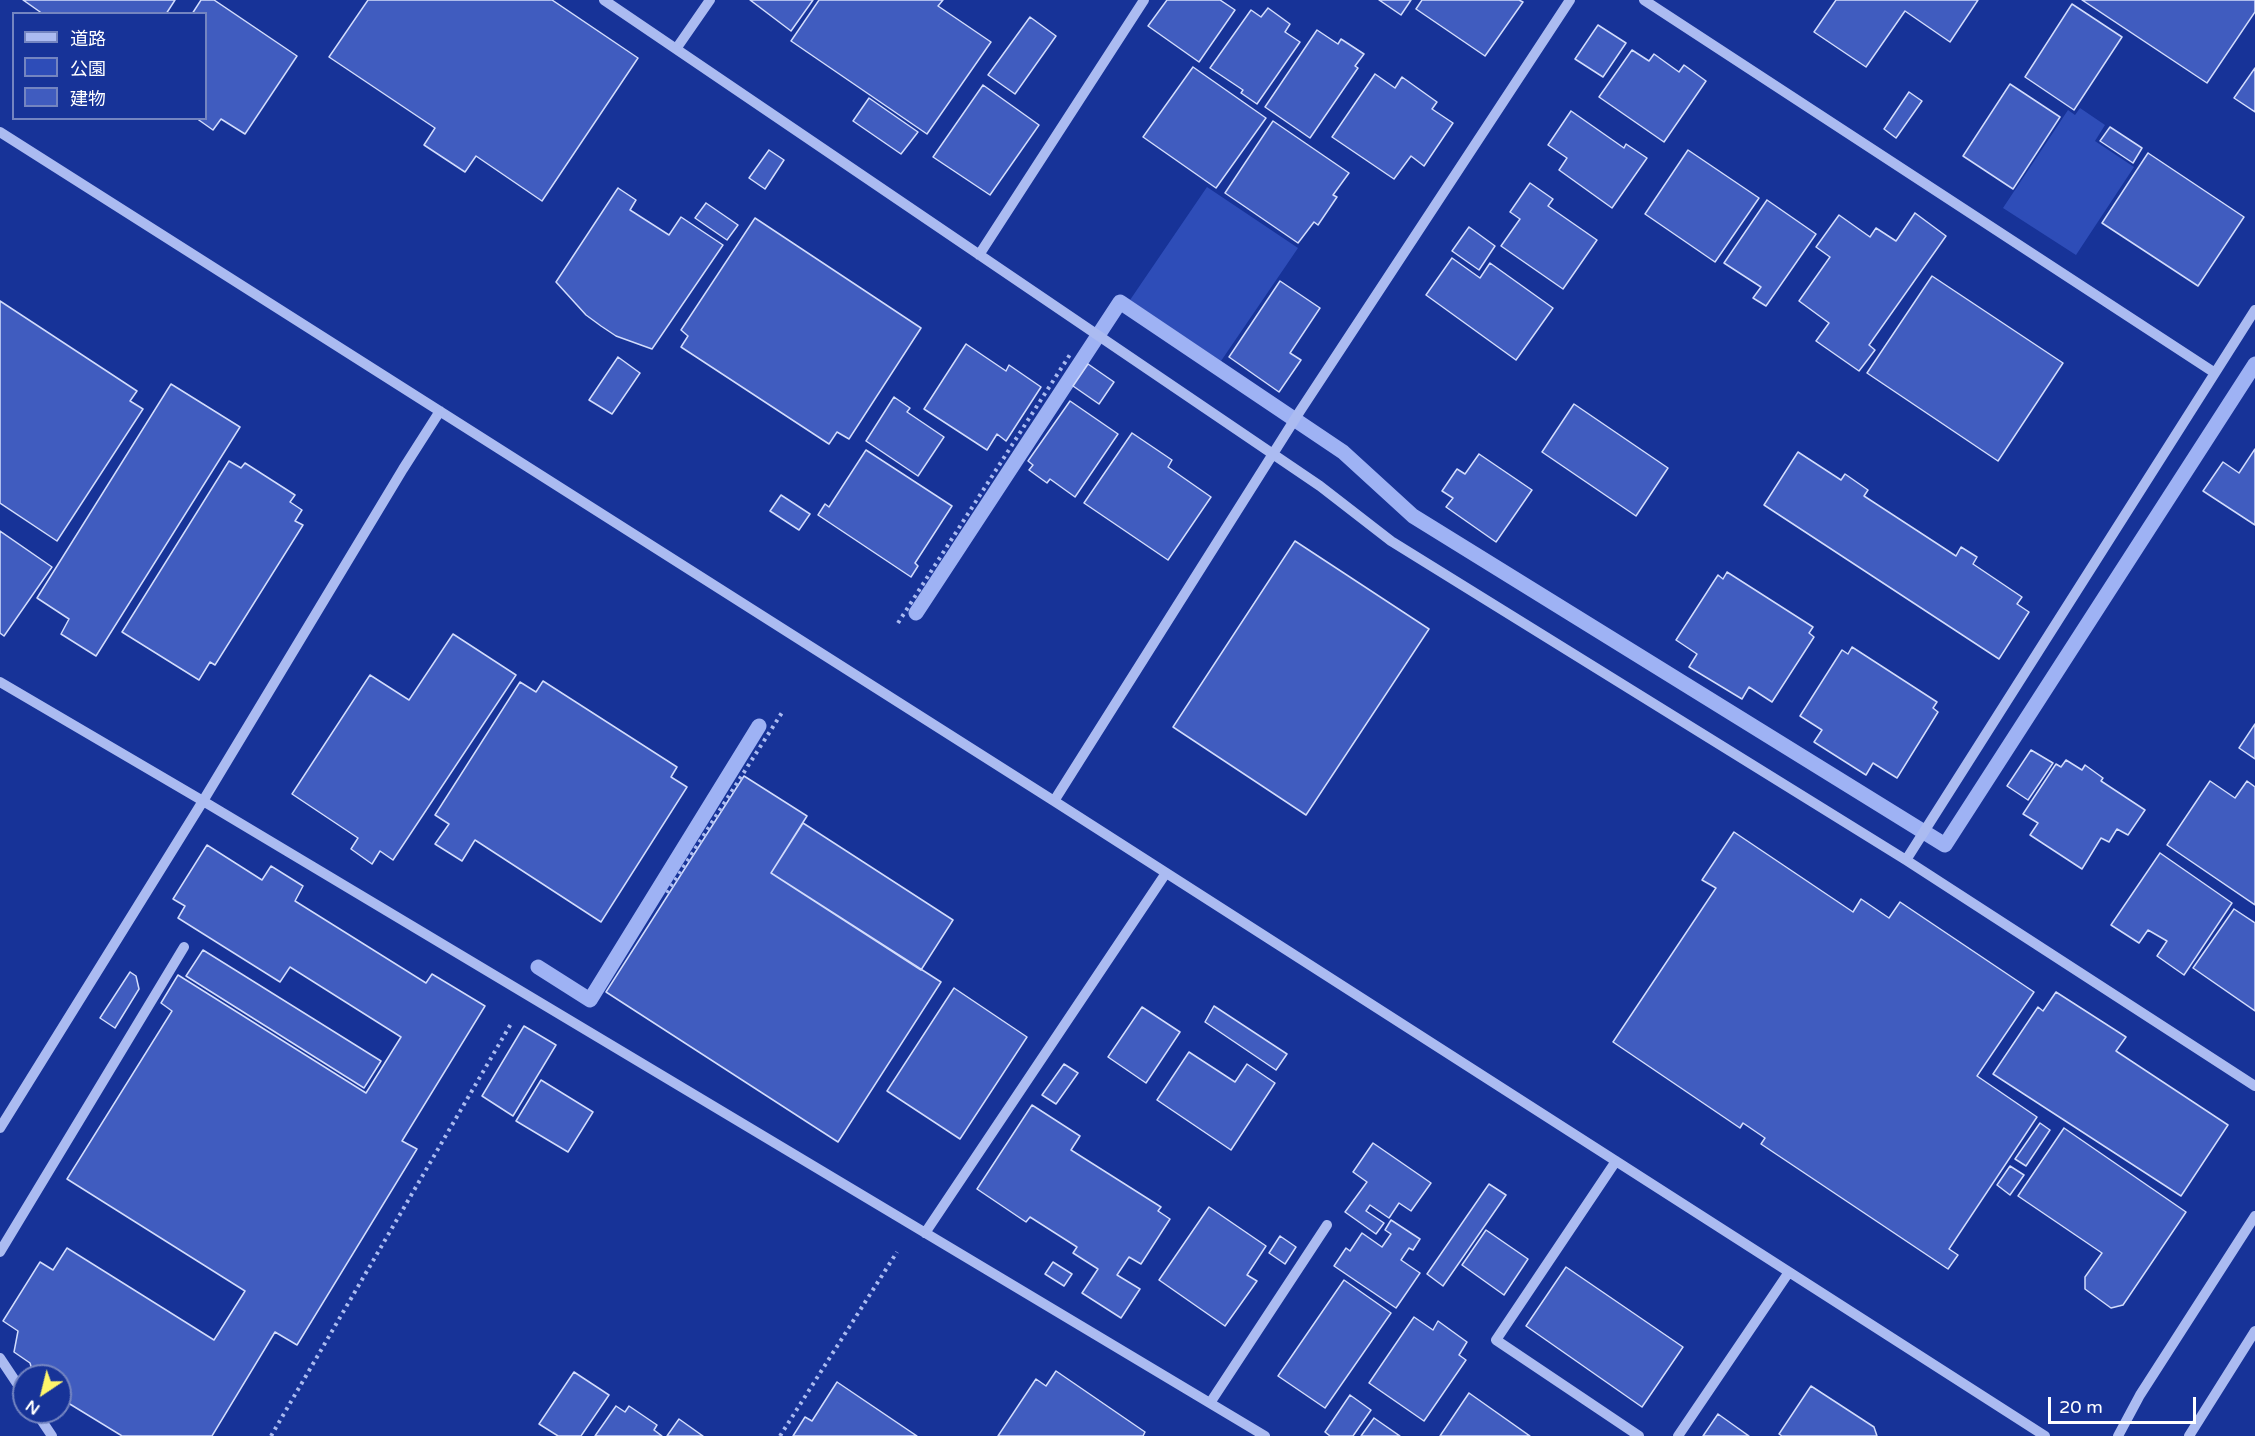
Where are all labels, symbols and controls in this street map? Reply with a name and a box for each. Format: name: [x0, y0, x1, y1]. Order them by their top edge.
legend: [12, 12, 207, 120]
text: 道路: [70, 28, 106, 50]
text: 公園: [70, 58, 106, 80]
text: 建物: [70, 88, 106, 110]
north arrow: [12, 1364, 72, 1424]
scale bar: [2051, 1385, 2200, 1423]
text: N: [22, 1395, 44, 1419]
text: 20 m: [2059, 1396, 2103, 1418]

